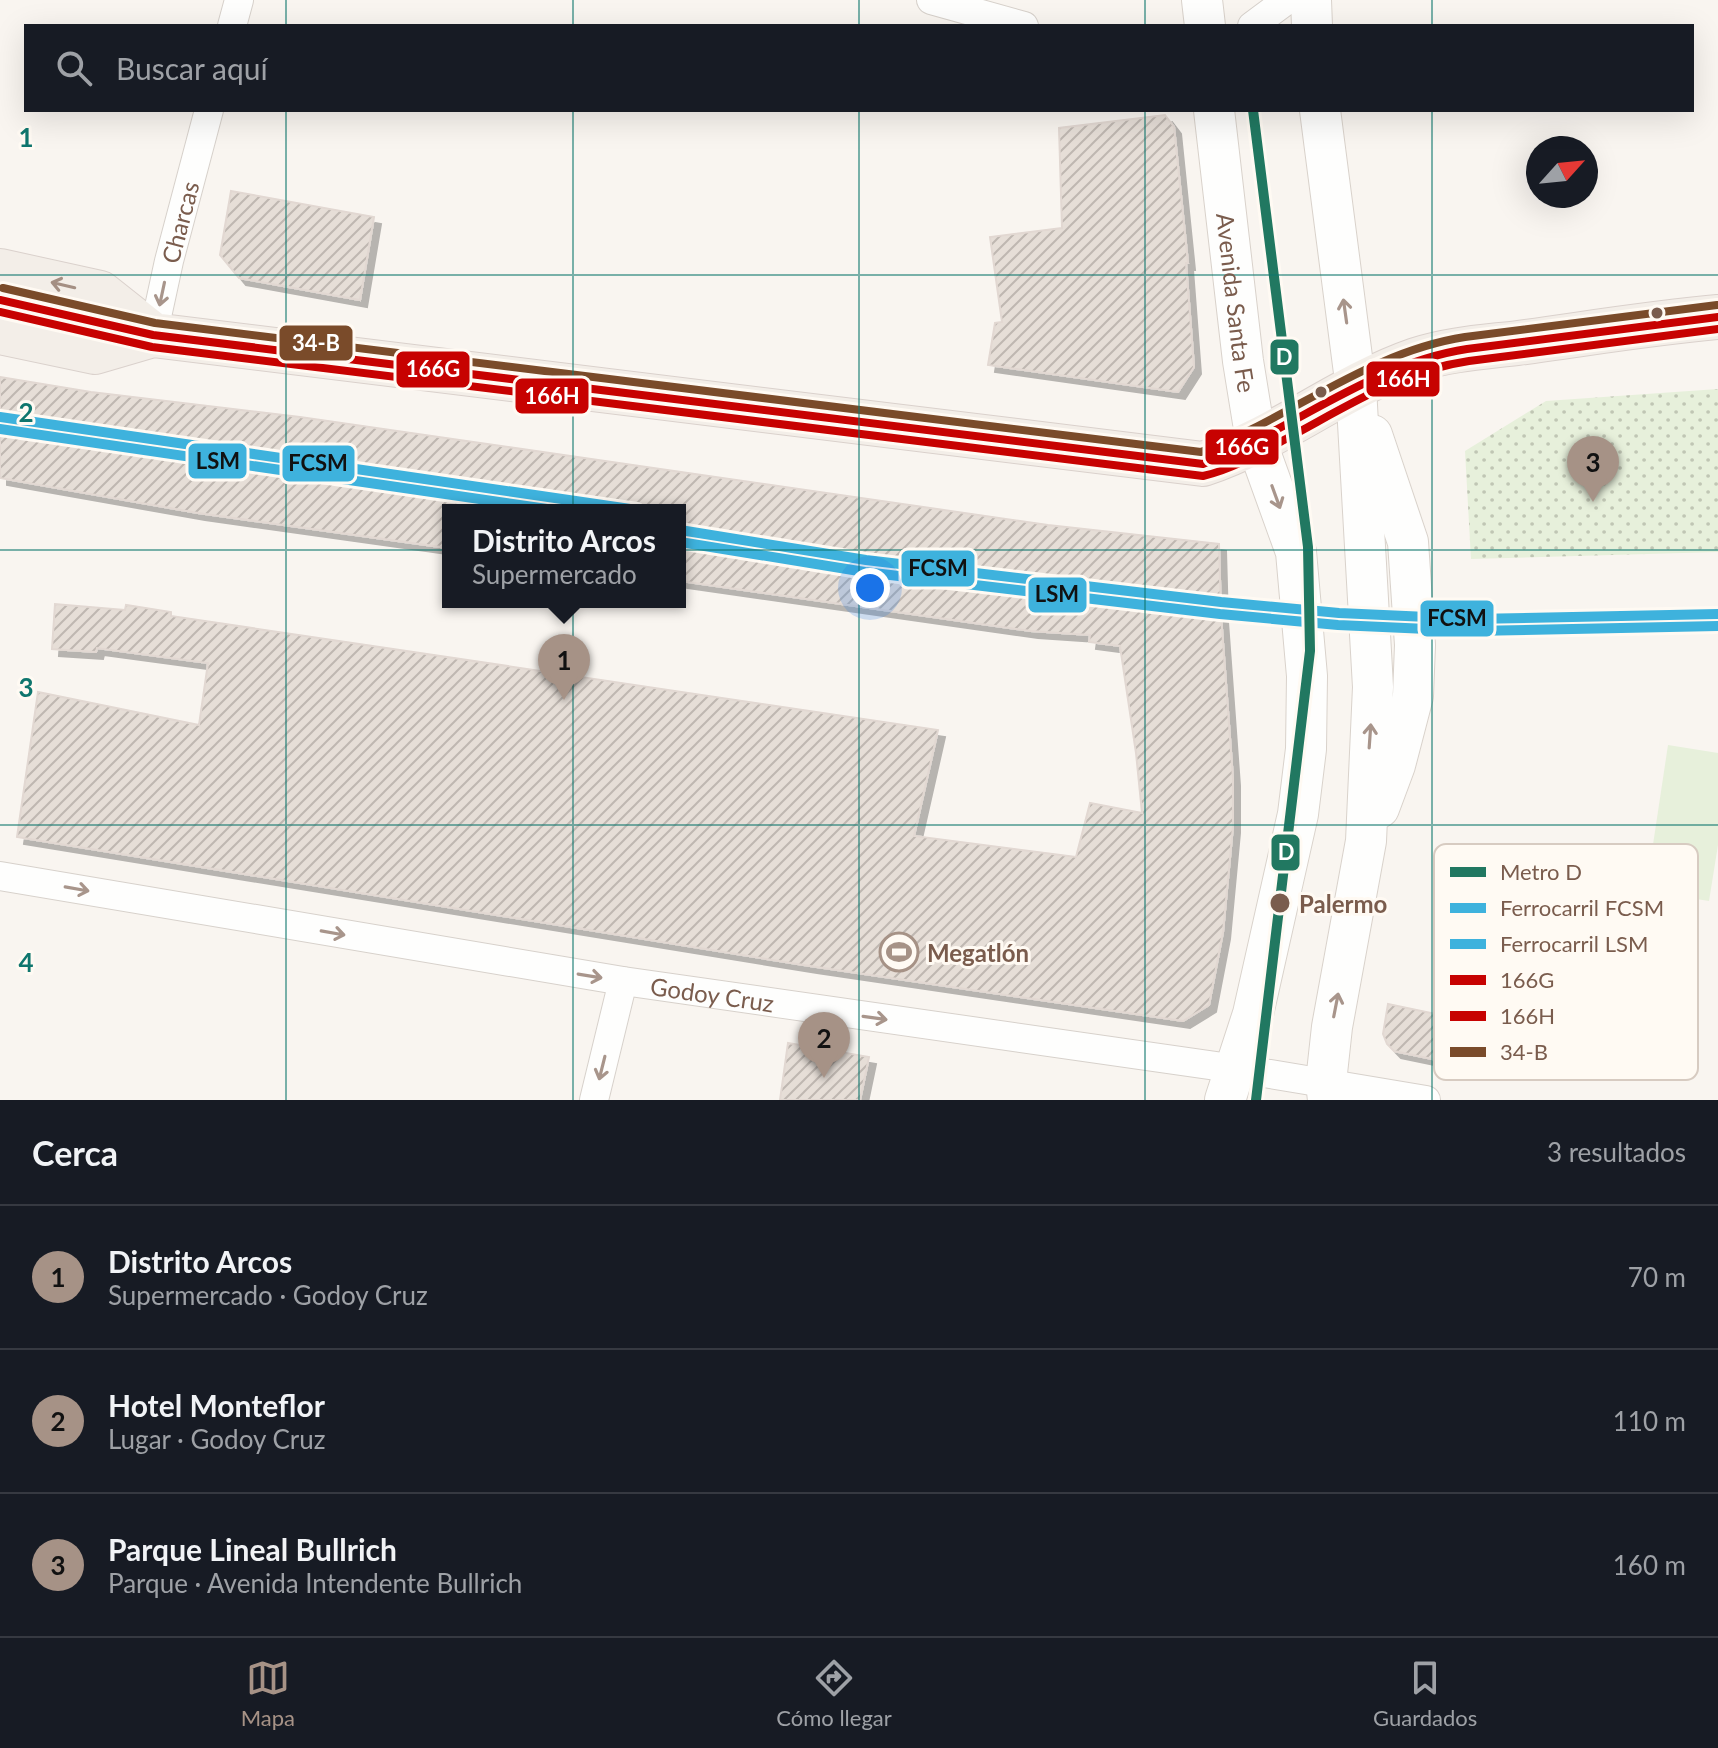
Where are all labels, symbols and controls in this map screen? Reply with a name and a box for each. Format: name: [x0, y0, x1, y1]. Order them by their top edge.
search box: [24, 24, 1694, 112]
icon: search: [52, 46, 96, 90]
text: Buscar aquí: [116, 50, 268, 86]
text: 1: [18, 121, 34, 153]
north arrow: [1526, 136, 1598, 208]
street label: Charcas: [155, 178, 204, 266]
street label: Avenida Santa Fe: [1211, 211, 1262, 395]
one-way arrow: [50, 277, 76, 292]
one-way arrow: [154, 281, 169, 306]
one-way arrow: [1337, 298, 1352, 324]
unlabelled marker: [1649, 305, 1665, 321]
line badge: 34-B: [278, 324, 354, 362]
text: 34-B: [292, 329, 340, 356]
line badge: D: [1269, 338, 1300, 376]
text: D: [1276, 343, 1292, 370]
line badge: 166G: [395, 350, 471, 389]
text: 166G: [406, 355, 460, 382]
line badge: 166H: [1365, 360, 1441, 398]
text: 166H: [1375, 365, 1431, 392]
line badge: 166H: [514, 377, 590, 415]
text: 166H: [524, 382, 580, 409]
unlabelled marker: [1313, 384, 1329, 400]
text: 2: [18, 396, 34, 428]
line badge: 166G: [1204, 428, 1280, 466]
text: 166G: [1215, 433, 1269, 460]
pin: 3: [1567, 436, 1619, 502]
line badge: LSM: [187, 442, 248, 480]
line badge: FCSM: [281, 444, 356, 483]
text: LSM: [196, 447, 240, 474]
text: FCSM: [288, 449, 348, 476]
one-way arrow: [1270, 484, 1285, 509]
popup: [442, 504, 686, 608]
text: Distrito Arcos: [472, 522, 656, 558]
line badge: FCSM: [900, 549, 976, 588]
text: FCSM: [908, 554, 968, 581]
text: Supermercado: [472, 558, 637, 590]
your location: [850, 568, 890, 608]
line badge: LSM: [1027, 576, 1088, 614]
text: LSM: [1035, 580, 1079, 607]
line badge: FCSM: [1419, 599, 1495, 638]
text: FCSM: [1427, 604, 1487, 631]
pin: 1: [538, 634, 590, 700]
text: 3: [18, 671, 34, 703]
one-way arrow: [1363, 723, 1378, 750]
line badge: D: [1270, 833, 1301, 872]
text: D: [1278, 838, 1294, 865]
legend: [1434, 844, 1698, 1080]
text: Metro D: [1500, 858, 1582, 885]
one-way arrow: [64, 882, 89, 897]
place label: Palermo: [1299, 889, 1387, 918]
marker: Palermo: [1268, 891, 1292, 915]
text: Ferrocarril FCSM: [1500, 894, 1664, 921]
one-way arrow: [320, 926, 345, 941]
text: Ferrocarril LSM: [1500, 930, 1648, 957]
sports icon: Megatlón: [878, 931, 920, 973]
place label: Megatlón: [927, 938, 1029, 967]
text: 4: [18, 946, 34, 978]
text: 166G: [1500, 966, 1554, 993]
one-way arrow: [576, 969, 602, 984]
street label: Godoy Cruz: [649, 971, 776, 1017]
one-way arrow: [1329, 993, 1344, 1018]
text: 166H: [1500, 1002, 1555, 1029]
one-way arrow: [861, 1011, 887, 1026]
pin: 2: [798, 1012, 850, 1078]
text: 34-B: [1500, 1038, 1548, 1065]
one-way arrow: [593, 1054, 608, 1080]
text: Cerca: [32, 1132, 118, 1173]
text: 3 resultados: [1547, 1136, 1686, 1168]
text: Distrito Arcos: [108, 1243, 292, 1279]
text: 1: [50, 1261, 66, 1293]
text: 70 m: [1628, 1261, 1686, 1293]
text: Supermercado · Godoy Cruz: [108, 1279, 428, 1311]
text: Hotel Monteflor: [108, 1387, 325, 1423]
text: 2: [50, 1405, 66, 1437]
text: 110 m: [1613, 1405, 1686, 1437]
text: Lugar · Godoy Cruz: [108, 1423, 325, 1455]
text: Parque Lineal Bullrich: [108, 1531, 397, 1567]
text: 3: [50, 1549, 66, 1581]
text: 160 m: [1613, 1549, 1686, 1581]
text: Parque · Avenida Intendente Bullrich: [108, 1567, 522, 1599]
tab: Mapa: [241, 1656, 295, 1731]
tab: Cómo llegar: [776, 1656, 892, 1731]
tab: Guardados: [1373, 1656, 1477, 1731]

